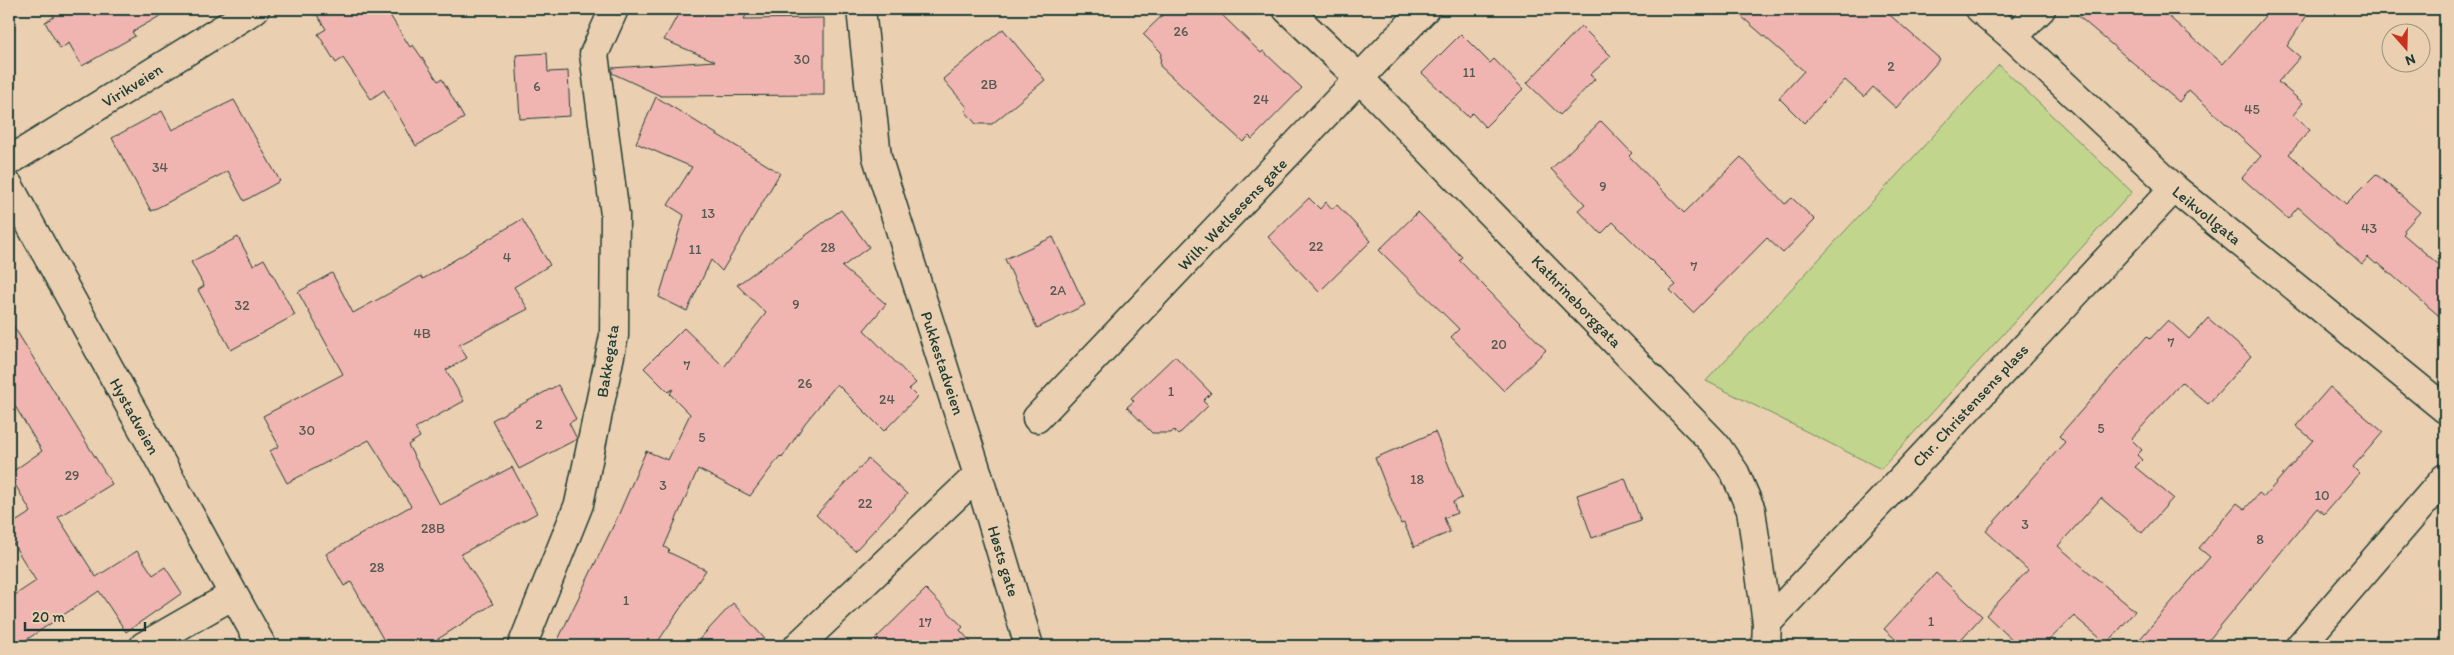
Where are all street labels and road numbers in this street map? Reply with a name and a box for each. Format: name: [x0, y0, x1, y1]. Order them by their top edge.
street label: Virikveien: [98, 59, 166, 111]
street label: Wilh. Wetlsesens gate: [1174, 154, 1291, 275]
street label: Leikvollgata: [2168, 182, 2245, 249]
street label: Kathrineborggata: [1528, 251, 1626, 352]
street label: Pukkestadveien: [917, 309, 968, 417]
street label: Bakkegata: [592, 323, 623, 399]
street label: Chr. Christensens plass: [1908, 340, 2032, 471]
street label: Hystadveien: [106, 375, 163, 458]
street label: Høsts gate: [984, 523, 1023, 599]

